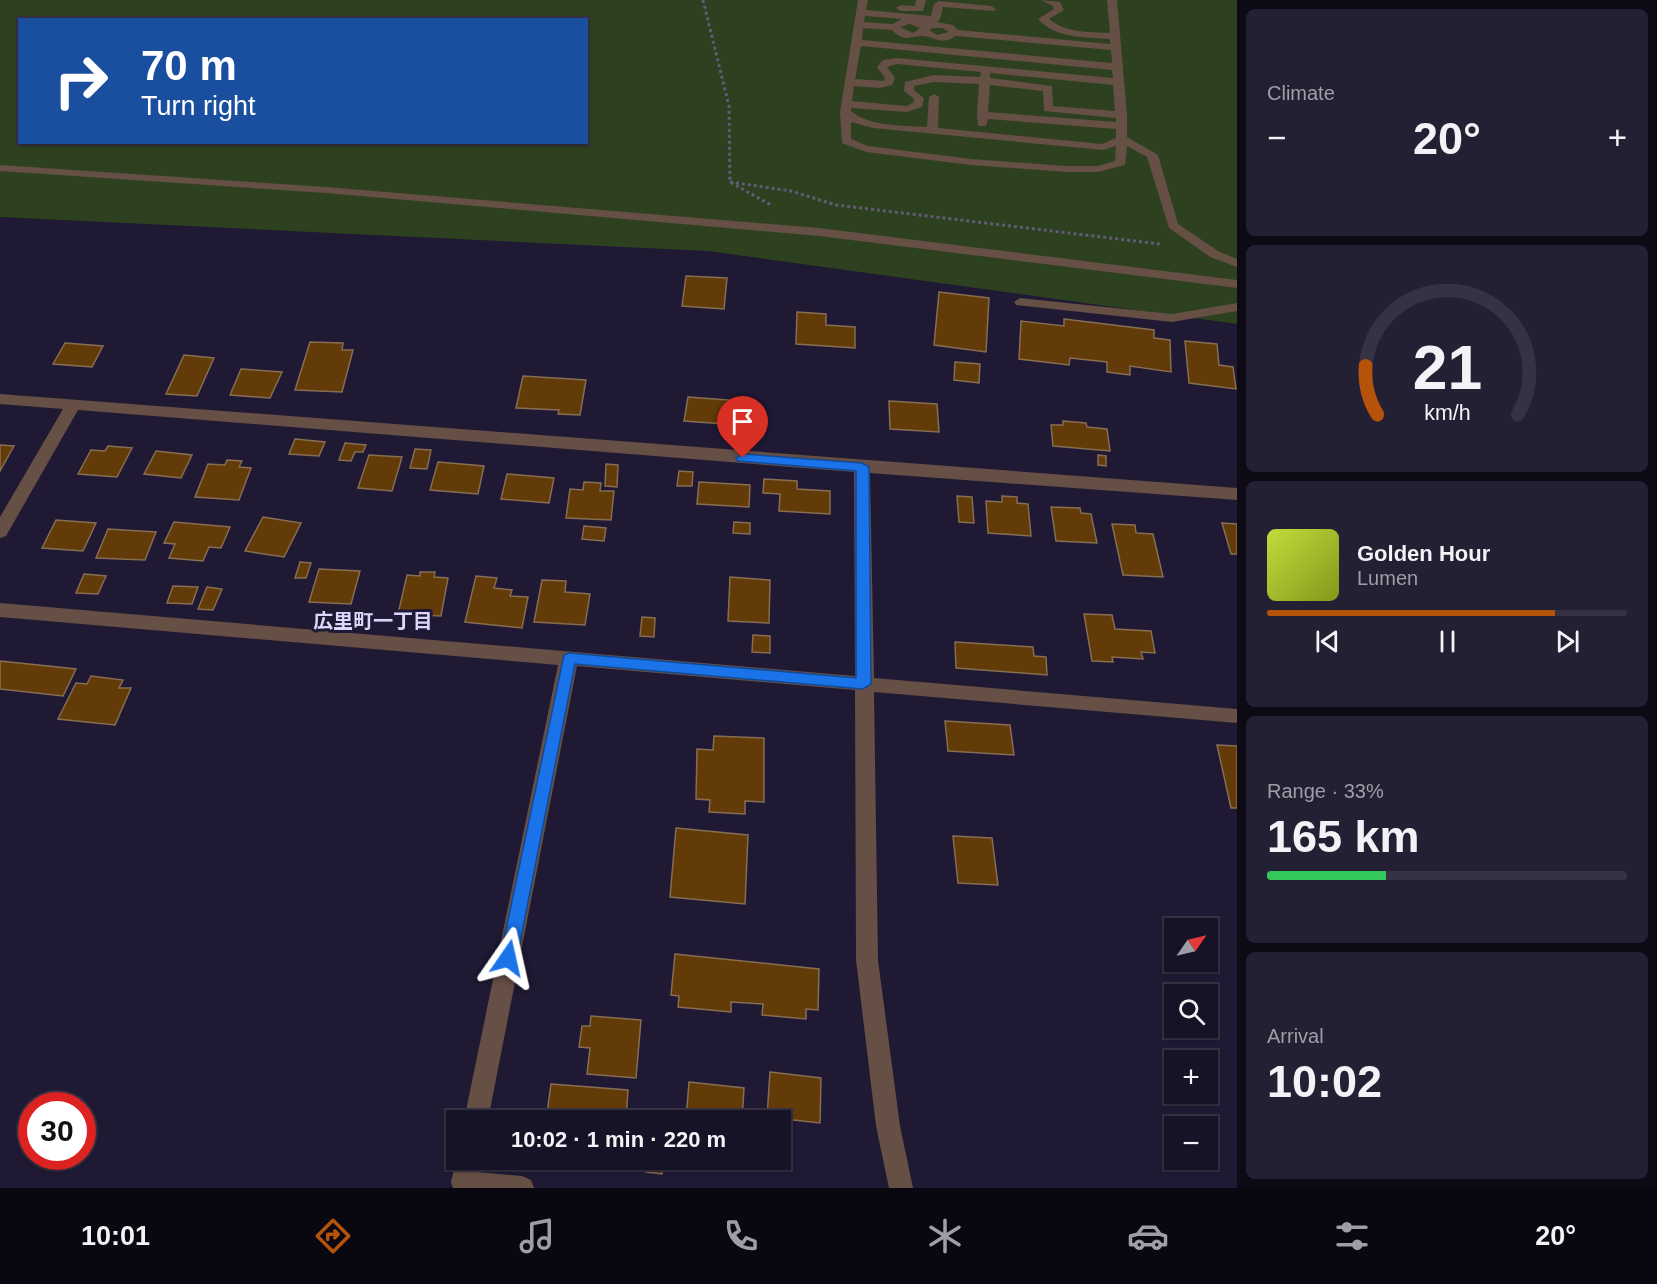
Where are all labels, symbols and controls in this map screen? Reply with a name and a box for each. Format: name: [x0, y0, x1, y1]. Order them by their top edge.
icon: right: [42, 42, 120, 120]
text: 70 m: [141, 42, 237, 89]
text: Climate: [1267, 82, 1335, 104]
text: Turn right: [141, 91, 256, 121]
text: 20°: [1413, 113, 1481, 164]
text: −: [1267, 119, 1286, 156]
text: +: [1608, 119, 1627, 156]
text: 21: [1412, 333, 1482, 402]
pin: [717, 396, 768, 458]
text: km/h: [1424, 402, 1470, 426]
icon: arrive: [726, 405, 759, 438]
text: Golden Hour: [1357, 541, 1490, 566]
text: Lumen: [1357, 567, 1418, 589]
district label: 広里町一丁目: [313, 610, 433, 632]
icon: previous: [1311, 625, 1344, 658]
icon: pause: [1431, 625, 1464, 658]
icon: next: [1551, 625, 1584, 658]
text: Range · 33%: [1267, 780, 1384, 802]
text: 165 km: [1267, 811, 1420, 862]
north arrow: [1164, 918, 1218, 972]
map controls: [1164, 918, 1218, 1170]
position arrow: [476, 926, 540, 990]
button: search: [1164, 984, 1218, 1038]
text: Arrival: [1267, 1025, 1324, 1047]
button: +: [1164, 1050, 1218, 1104]
text: 10:02: [1267, 1056, 1382, 1107]
speed limit sign: 30: [18, 1092, 96, 1170]
button: −: [1164, 1116, 1218, 1170]
text: 10:02 · 1 min · 220 m: [511, 1127, 726, 1152]
icon: directions: [312, 1215, 354, 1257]
icon: music: [516, 1215, 558, 1257]
icon: phone: [720, 1215, 762, 1257]
icon: climate: [924, 1215, 966, 1257]
icon: car: [1127, 1215, 1169, 1257]
icon: filters: [1331, 1215, 1373, 1257]
text: 10:01: [81, 1221, 150, 1251]
text: 20°: [1535, 1221, 1576, 1251]

